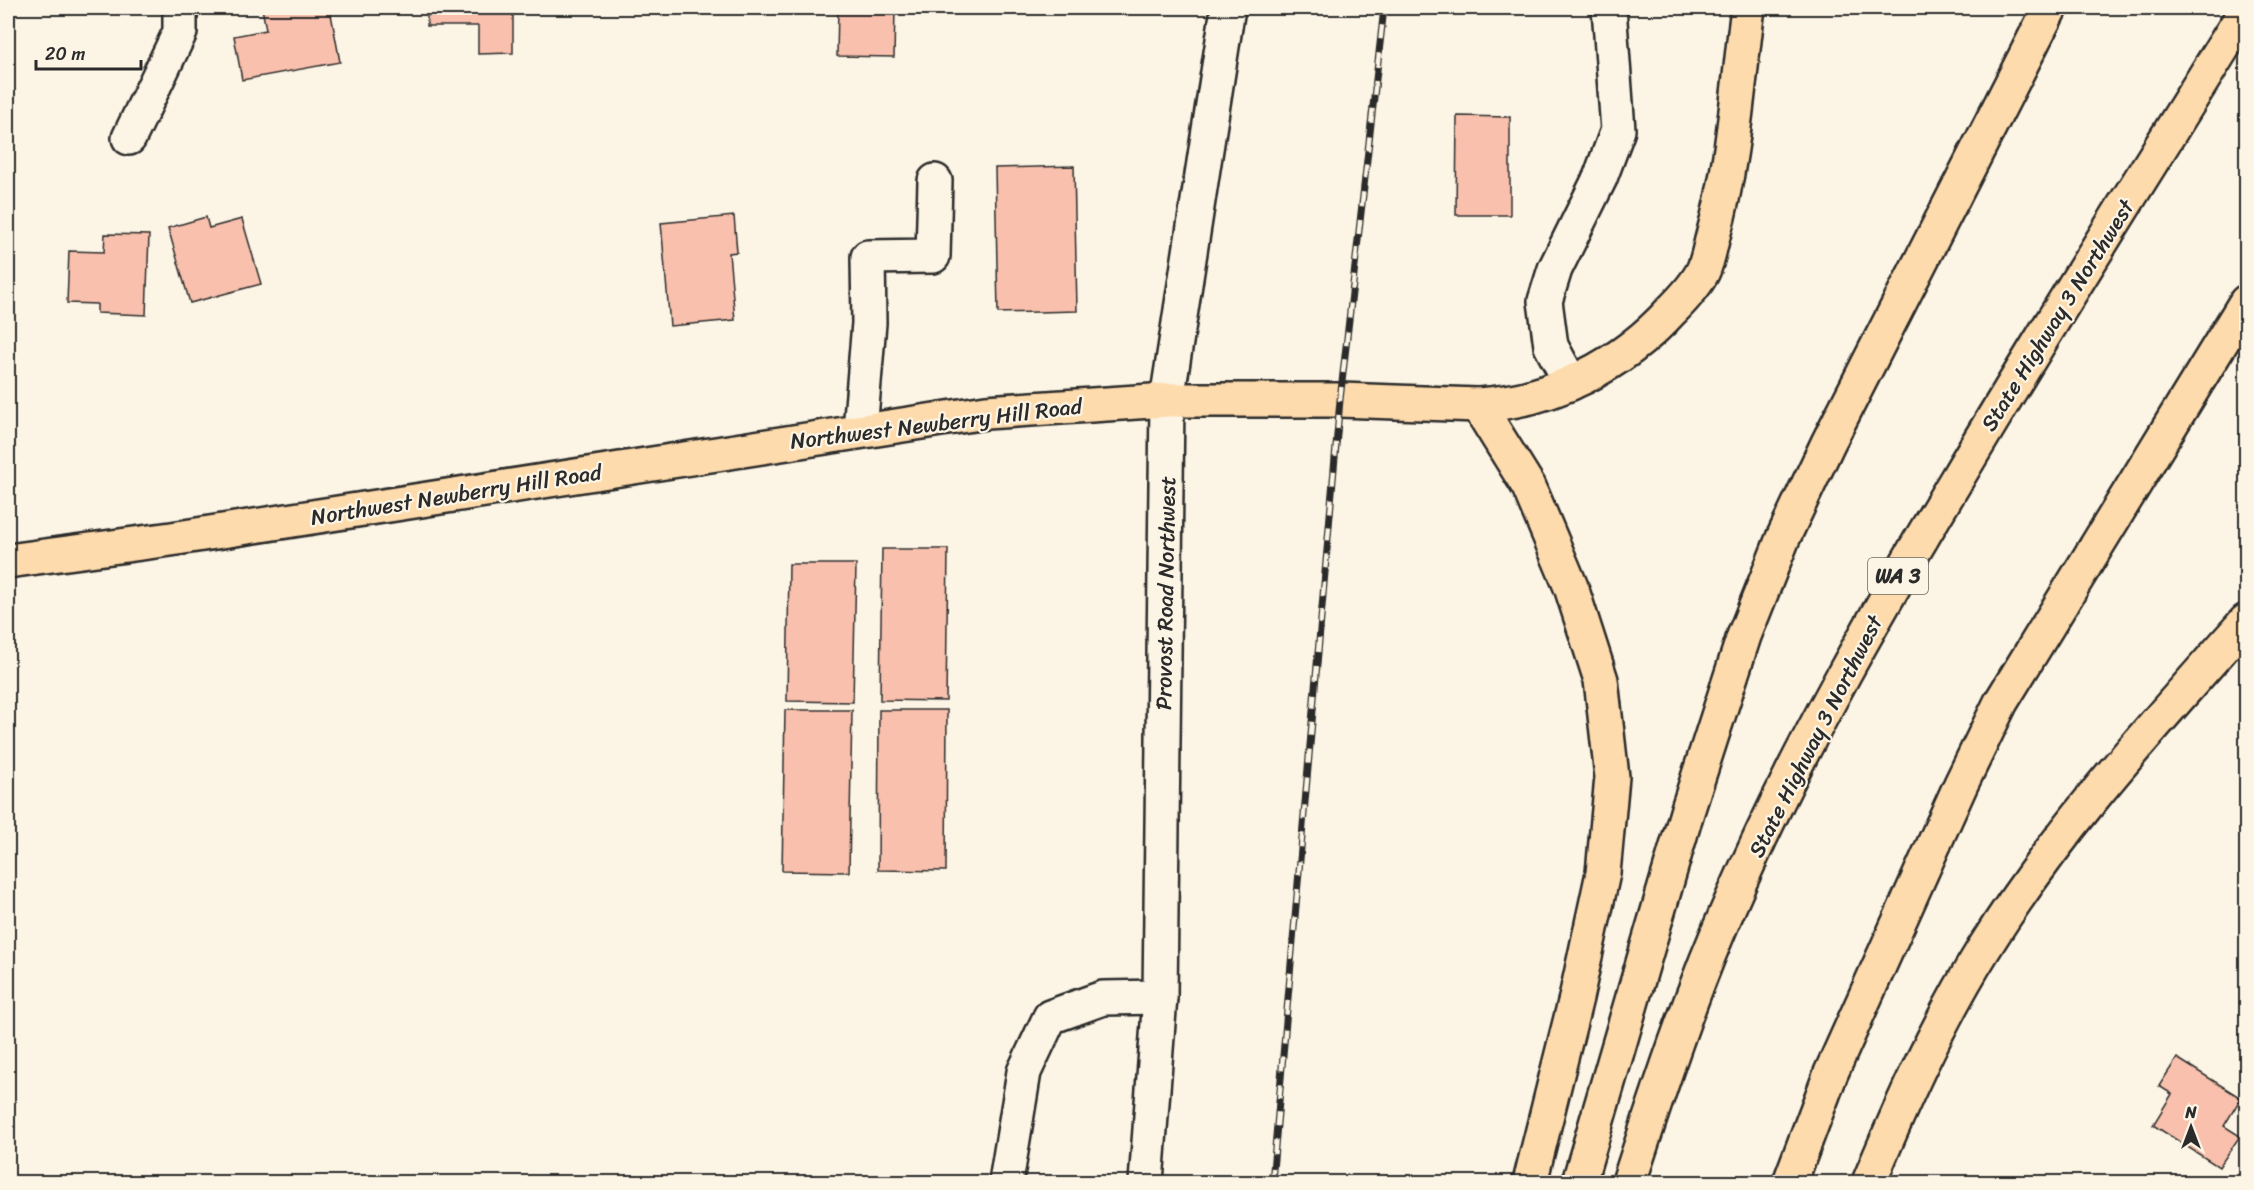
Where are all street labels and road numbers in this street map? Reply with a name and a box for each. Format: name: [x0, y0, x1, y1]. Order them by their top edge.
street label: State Highway 3 Northwest: [1970, 190, 2146, 439]
street label: Northwest Newberry Hill Road: [788, 386, 1086, 461]
street label: Northwest Newberry Hill Road: [308, 452, 606, 537]
street label: Provost Road Northwest: [1144, 475, 1187, 710]
road number: WA 3: [1868, 558, 1928, 594]
street label: State Highway 3 Northwest: [1737, 607, 1894, 864]

